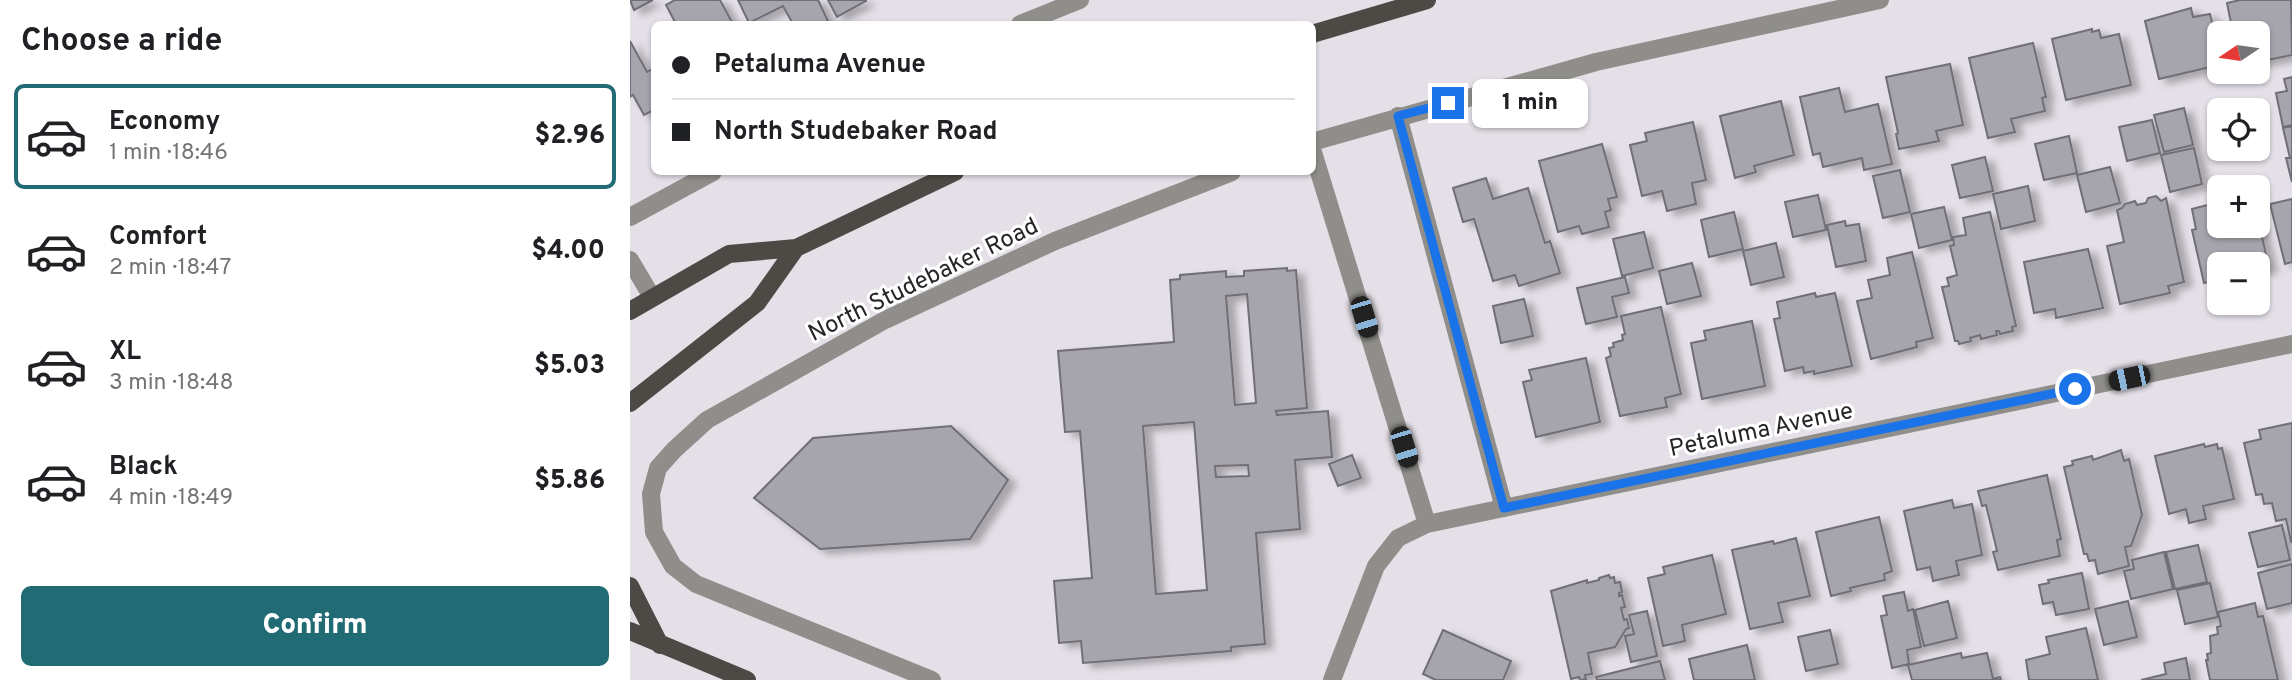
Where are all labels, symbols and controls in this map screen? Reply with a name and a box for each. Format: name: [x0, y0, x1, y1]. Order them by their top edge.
north arrow: [2207, 21, 2270, 84]
map controls: [2207, 21, 2270, 315]
text: Choose a ride: [21, 22, 222, 62]
text: Petaluma Avenue: [714, 49, 926, 82]
callout: 1 min: [1472, 78, 1588, 128]
route end: [1432, 87, 1464, 119]
text: 1 min: [1502, 89, 1558, 118]
button: locate: [2207, 98, 2270, 161]
icon: car: [25, 105, 88, 168]
text: Economy: [109, 106, 220, 139]
text: North Studebaker Road: [714, 116, 998, 149]
text: $2.96: [535, 120, 605, 153]
text: 1 min · 18:46: [109, 139, 228, 168]
button: +: [2207, 175, 2270, 238]
street label: North Studebaker Road: [804, 212, 1044, 350]
icon: car: [25, 220, 88, 283]
text: Comfort: [109, 221, 207, 254]
text: $4.00: [531, 235, 605, 268]
button: −: [2207, 252, 2270, 315]
text: 2 min · 18:47: [109, 254, 231, 283]
car: [1348, 294, 1381, 340]
icon: car: [25, 335, 88, 398]
text: XL: [109, 336, 141, 369]
text: $5.03: [534, 350, 605, 383]
car: [2107, 363, 2152, 393]
text: 3 min · 18:48: [109, 369, 233, 398]
route start: [2059, 373, 2091, 405]
street label: Petaluma Avenue: [1667, 397, 1856, 465]
car: [1388, 424, 1421, 470]
icon: car: [25, 450, 88, 513]
text: Black: [109, 451, 178, 484]
text: $5.86: [534, 465, 605, 498]
text: 4 min · 18:49: [109, 484, 233, 513]
button: Confirm: [21, 586, 609, 666]

